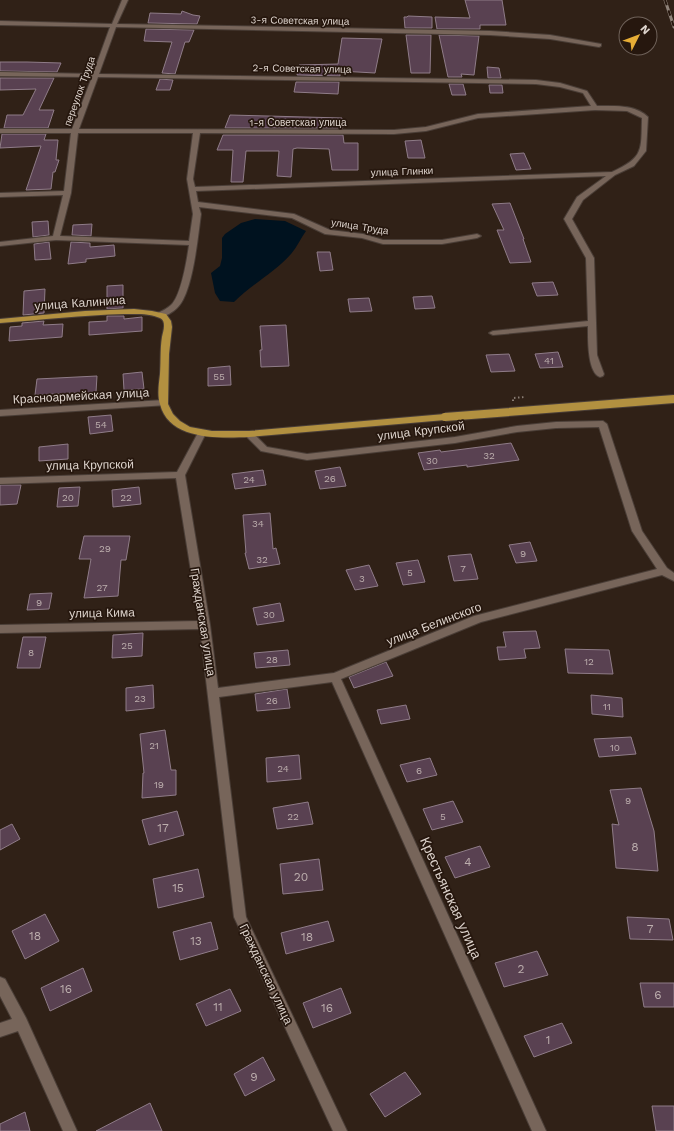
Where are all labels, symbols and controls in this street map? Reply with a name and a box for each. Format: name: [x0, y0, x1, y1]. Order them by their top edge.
street label: 3-я Советская улица: [250, 14, 350, 27]
north arrow: [618, 16, 658, 56]
text: N: [638, 22, 653, 37]
street label: переулок Труда: [62, 55, 97, 127]
street label: 2-я Советская улица: [253, 62, 352, 75]
street label: 1-я Советская улица: [250, 117, 347, 128]
street label: улица Глинки: [371, 165, 434, 178]
street label: улица Труда: [330, 217, 390, 237]
street label: улица Калинина: [34, 293, 126, 313]
house number: 41: [544, 355, 554, 366]
house number: 55: [213, 371, 225, 382]
street label: Красноармейская улица: [13, 385, 150, 407]
house number: 54: [95, 419, 107, 430]
street label: улица Крупской: [377, 419, 465, 443]
house number: 32: [483, 450, 495, 461]
house number: 30: [426, 455, 438, 466]
street label: улица Крупской: [46, 457, 134, 473]
house number: 26: [324, 473, 336, 484]
house number: 24: [243, 474, 255, 485]
house number: 20: [62, 492, 74, 503]
house number: 22: [120, 492, 132, 503]
house number: 34: [252, 518, 264, 529]
house number: 29: [99, 543, 111, 554]
house number: 9: [520, 548, 526, 559]
house number: 32: [256, 554, 268, 565]
house number: 7: [460, 563, 466, 574]
street label: Гражданская улица: [188, 567, 219, 677]
house number: 5: [407, 567, 413, 578]
house number: 3: [359, 573, 365, 584]
house number: 27: [96, 582, 108, 593]
house number: 9: [36, 597, 42, 608]
street label: улица Белинского: [385, 599, 484, 649]
street label: улица Кима: [69, 605, 135, 621]
house number: 30: [263, 609, 275, 620]
house number: 25: [121, 640, 133, 651]
house number: 8: [28, 647, 34, 658]
house number: 28: [266, 654, 278, 665]
house number: 12: [584, 656, 594, 667]
house number: 23: [134, 693, 146, 704]
house number: 26: [266, 695, 278, 706]
house number: 11: [603, 701, 611, 712]
house number: 21: [149, 740, 159, 751]
house number: 10: [610, 742, 620, 753]
house number: 24: [277, 763, 289, 774]
house number: 6: [416, 765, 422, 776]
house number: 19: [154, 779, 164, 790]
house number: 9: [625, 795, 631, 806]
house number: 22: [287, 811, 299, 822]
house number: 5: [440, 811, 446, 822]
house number: 17: [157, 821, 169, 835]
street label: Крестьянская улица: [417, 835, 485, 962]
house number: 8: [631, 840, 639, 854]
house number: 4: [464, 855, 472, 869]
house number: 20: [294, 870, 308, 884]
house number: 15: [172, 881, 184, 895]
street label: Гражданская улица: [237, 922, 296, 1027]
house number: 7: [647, 922, 654, 936]
house number: 18: [29, 929, 41, 943]
house number: 18: [301, 930, 313, 944]
house number: 13: [190, 934, 202, 948]
house number: 2: [518, 962, 525, 976]
house number: 16: [60, 982, 72, 996]
house number: 6: [654, 988, 662, 1002]
house number: 11: [213, 1000, 223, 1014]
house number: 16: [321, 1001, 333, 1015]
house number: 1: [546, 1033, 550, 1047]
house number: 9: [250, 1070, 258, 1084]

